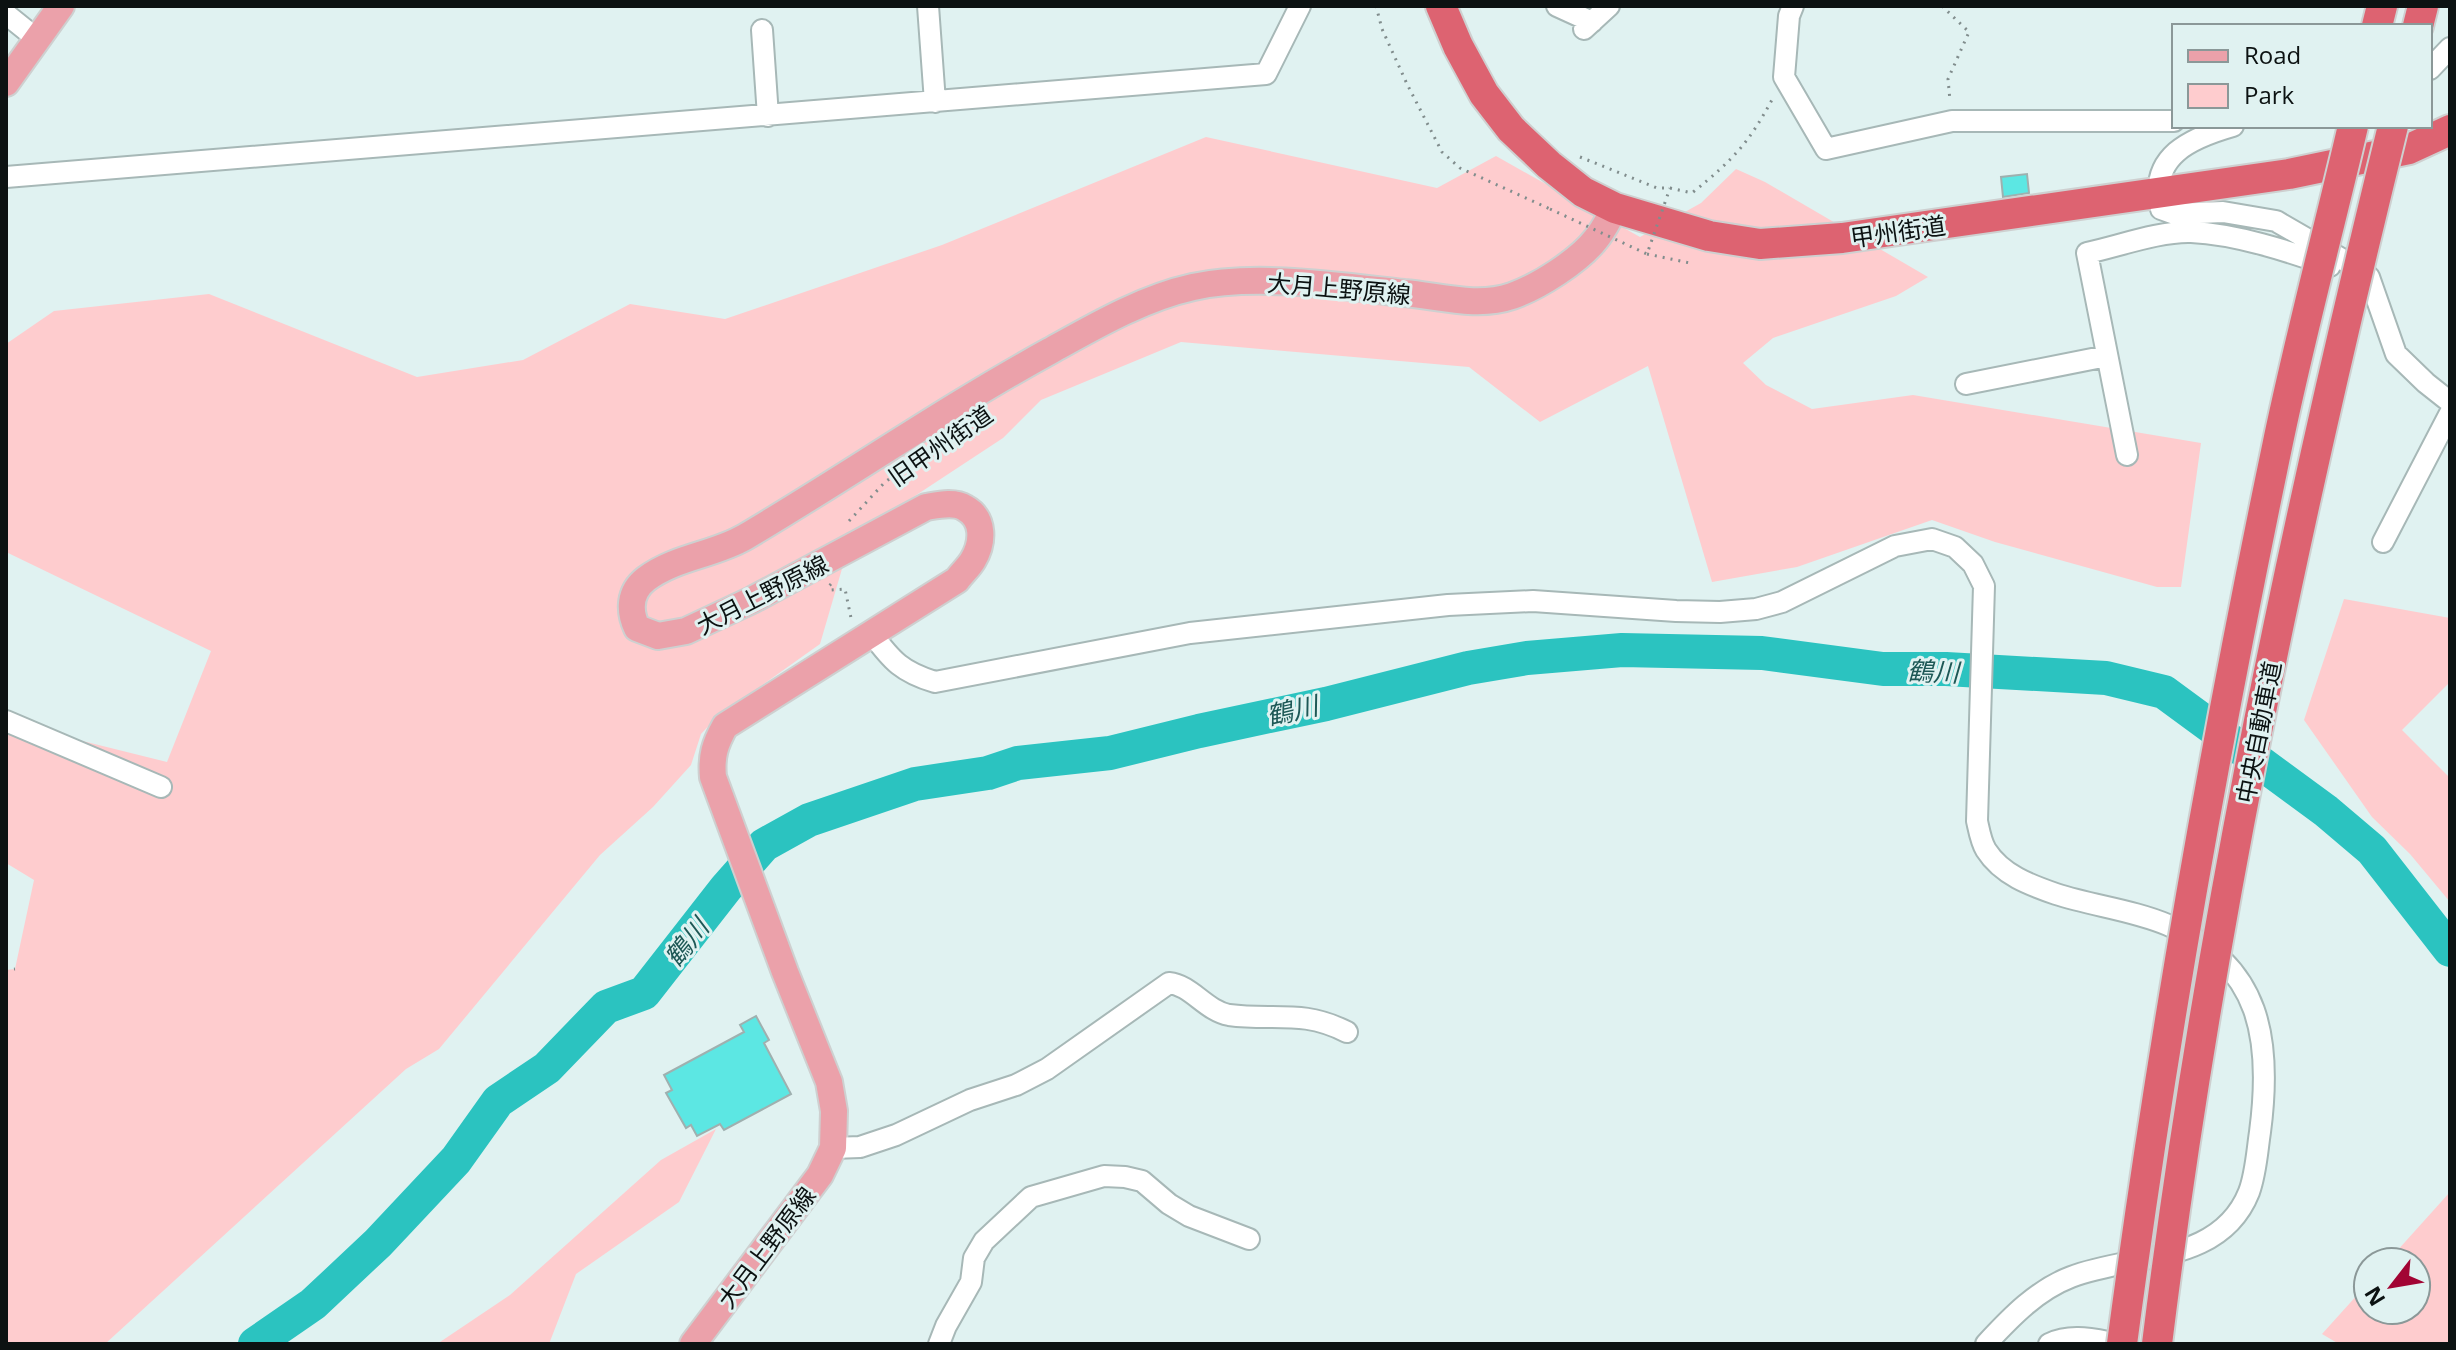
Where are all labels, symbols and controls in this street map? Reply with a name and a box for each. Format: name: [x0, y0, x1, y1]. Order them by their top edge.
legend: [2172, 24, 2432, 128]
text: Road: [2244, 38, 2301, 71]
text: Park: [2244, 78, 2295, 111]
street label: 甲州街道: [1848, 208, 1948, 254]
street label: 大月上野原線: [1266, 265, 1412, 311]
street label: 旧甲州街道: [881, 397, 999, 493]
street label: 大月上野原線: [690, 547, 834, 641]
water label: 鶴川: [1906, 652, 1963, 690]
street label: 中央自動車道: [2228, 658, 2288, 806]
water label: 鶴川: [1263, 686, 1324, 733]
water label: 鶴川: [656, 908, 718, 974]
street label: 大月上野原線: [709, 1180, 823, 1314]
north arrow: [2352, 1246, 2432, 1326]
text: N: [2357, 1281, 2391, 1312]

